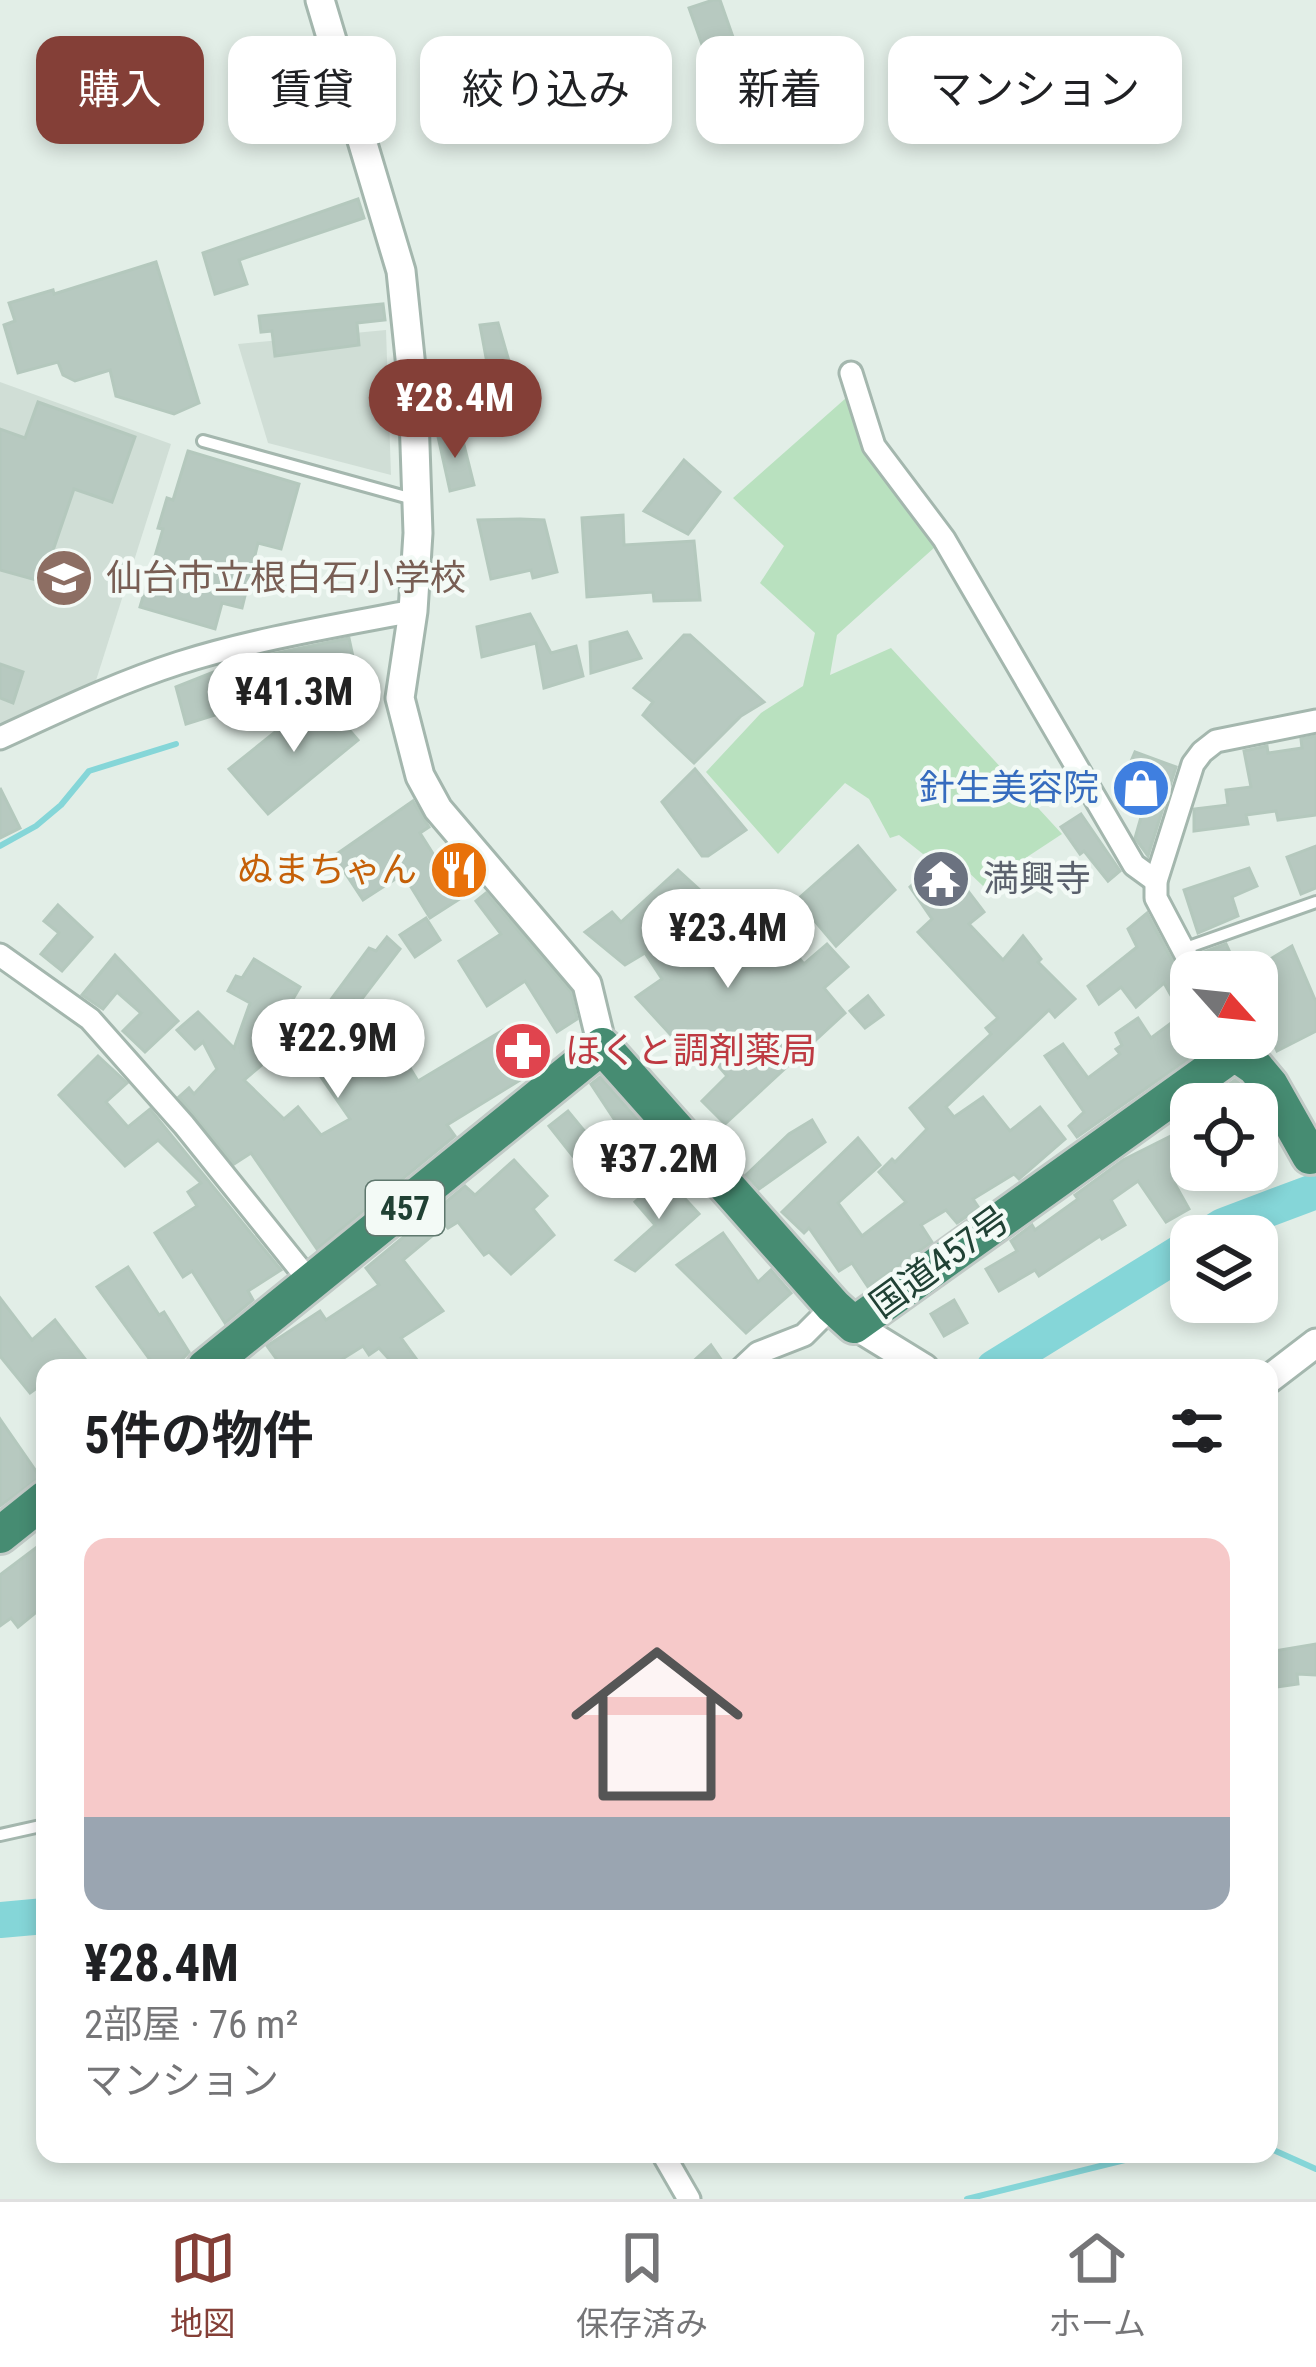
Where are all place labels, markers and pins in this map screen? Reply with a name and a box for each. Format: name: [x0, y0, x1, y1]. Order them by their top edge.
pin: ¥28.4M: [357, 359, 553, 461]
school or university icon: 仙台市立根白石小学校: [33, 547, 95, 609]
place label: 仙台市立根白石小学校: [106, 557, 466, 599]
pin: ¥41.3M: [196, 653, 392, 755]
shop icon: 針生美容院: [1110, 757, 1172, 819]
place label: 針生美容院: [919, 767, 1099, 809]
restaurant icon: ぬまちゃん: [428, 839, 490, 901]
temple icon: 満興寺: [910, 848, 972, 910]
place label: ぬまちゃん: [237, 849, 417, 891]
place label: 満興寺: [983, 858, 1091, 900]
pin: ¥23.4M: [630, 889, 826, 991]
pin: ¥22.9M: [240, 999, 436, 1101]
pharmacy icon: ほくと調剤薬局: [492, 1020, 554, 1082]
place label: ほくと調剤薬局: [565, 1030, 817, 1072]
pin: ¥37.2M: [561, 1120, 757, 1222]

